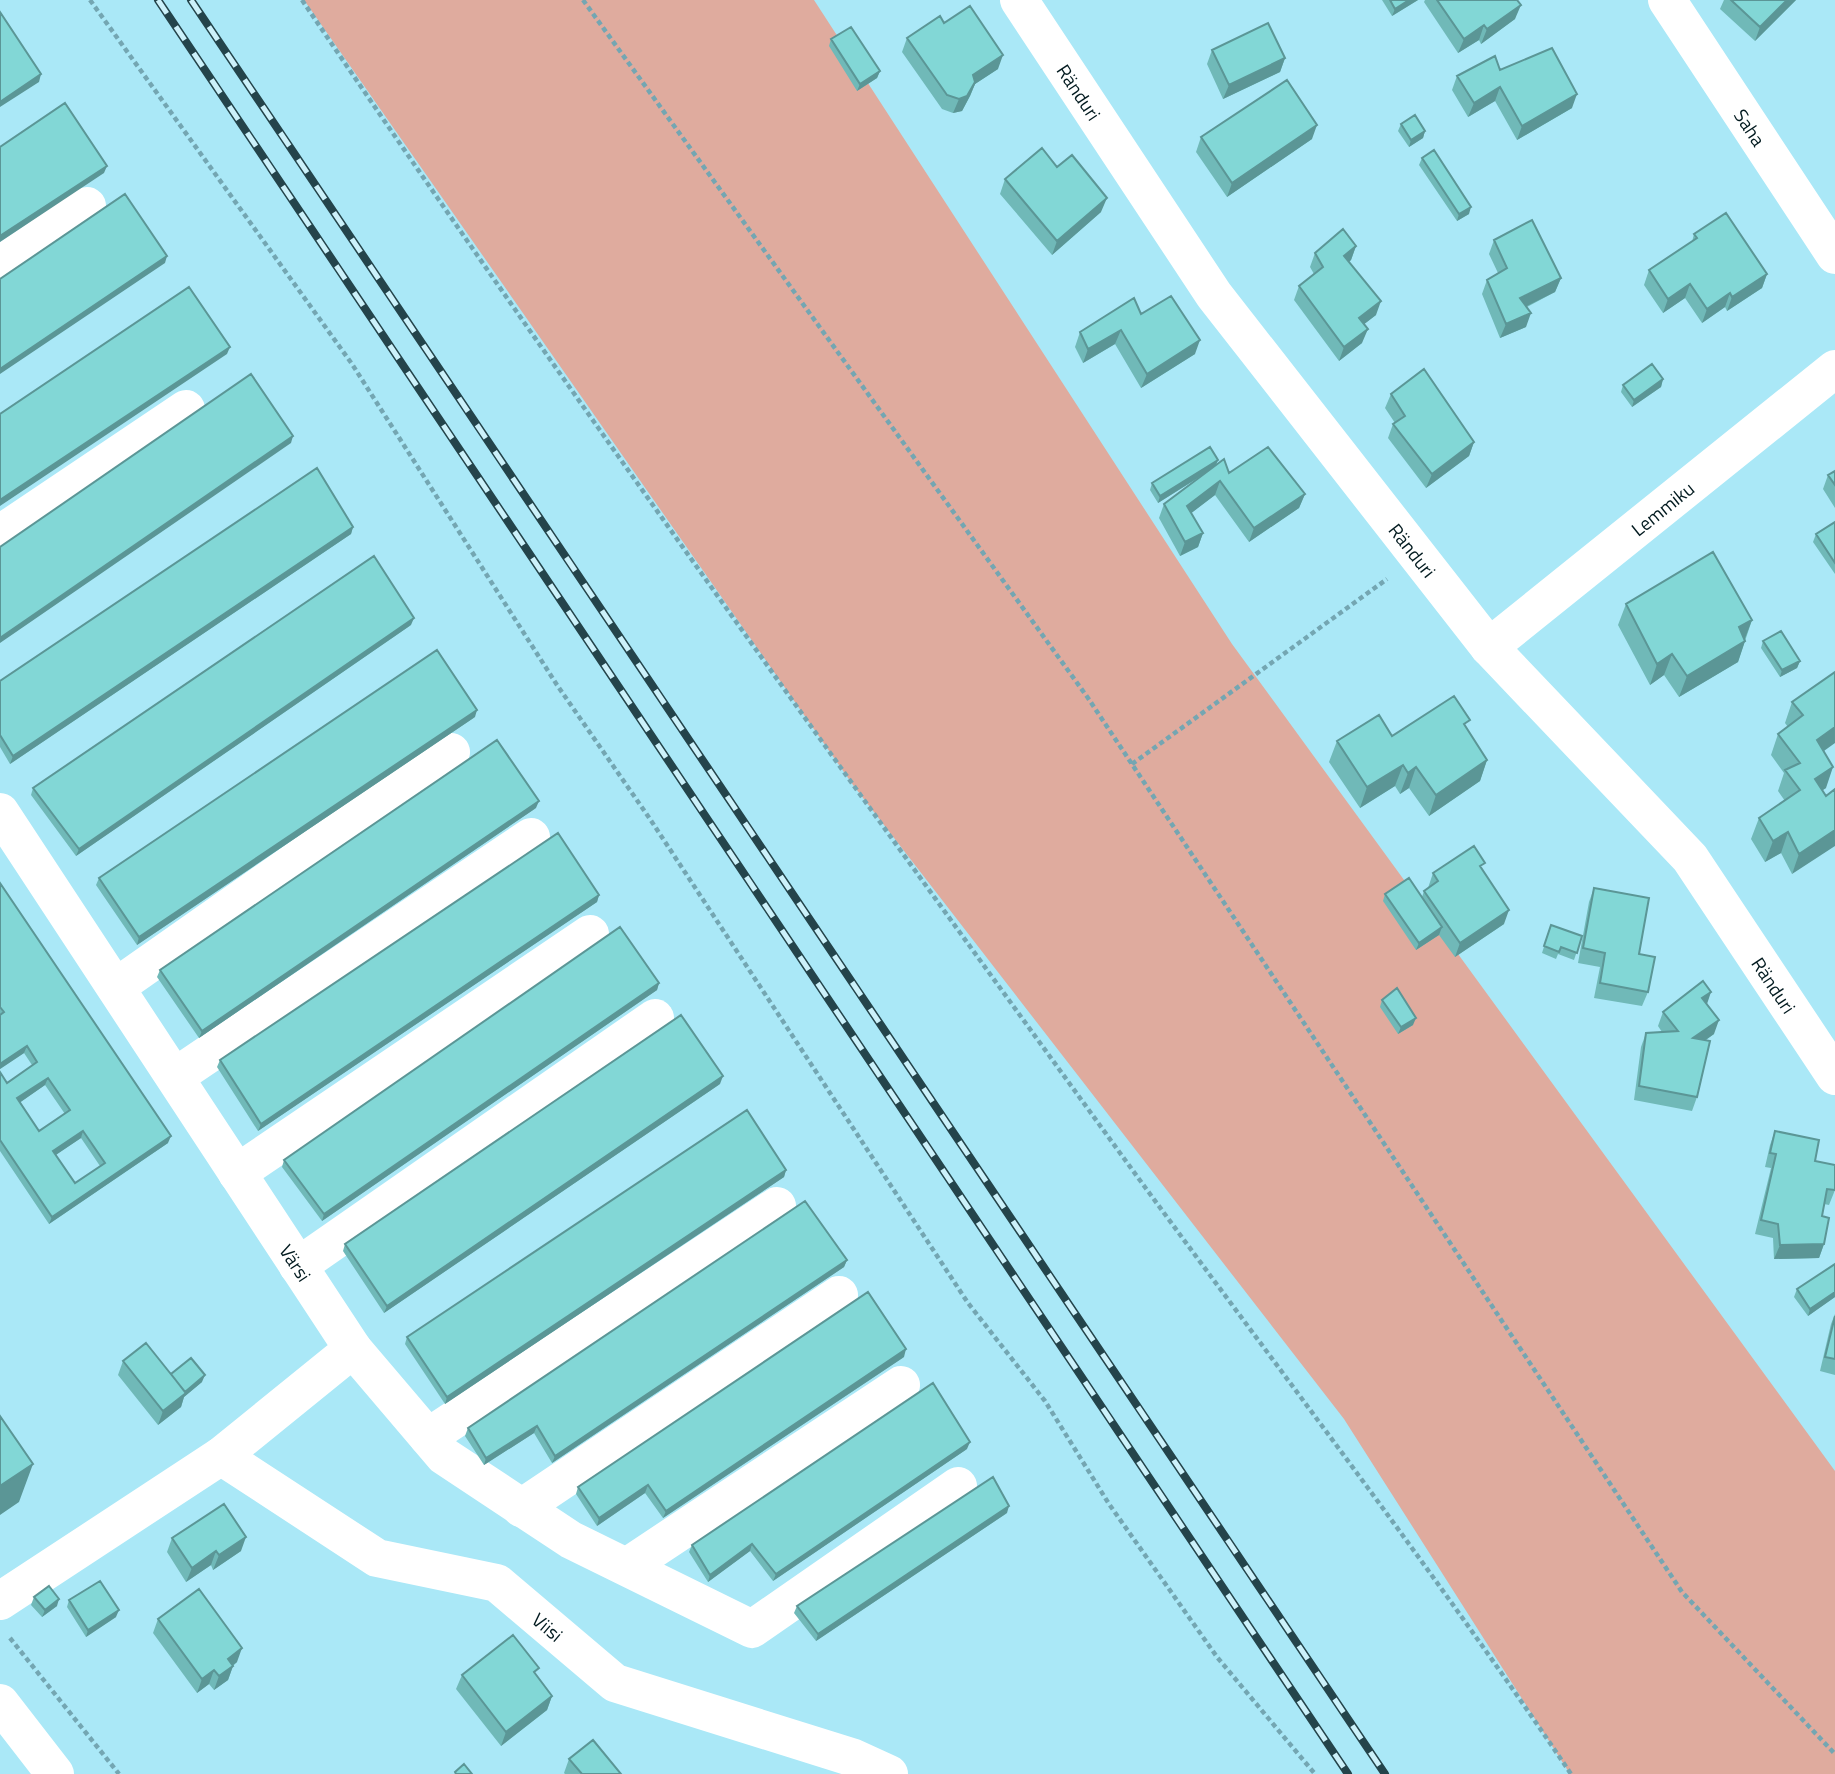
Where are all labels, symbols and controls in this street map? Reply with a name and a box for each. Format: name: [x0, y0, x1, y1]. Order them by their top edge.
street label: Ränduri: [1050, 58, 1109, 126]
street label: Saha: [1728, 102, 1774, 152]
street label: Lemmiku: [1624, 474, 1700, 542]
street label: Ränduri: [1382, 516, 1444, 583]
street label: Ränduri: [1745, 951, 1804, 1019]
street label: Värsi: [273, 1238, 319, 1287]
street label: Viisi: [526, 1605, 570, 1648]

